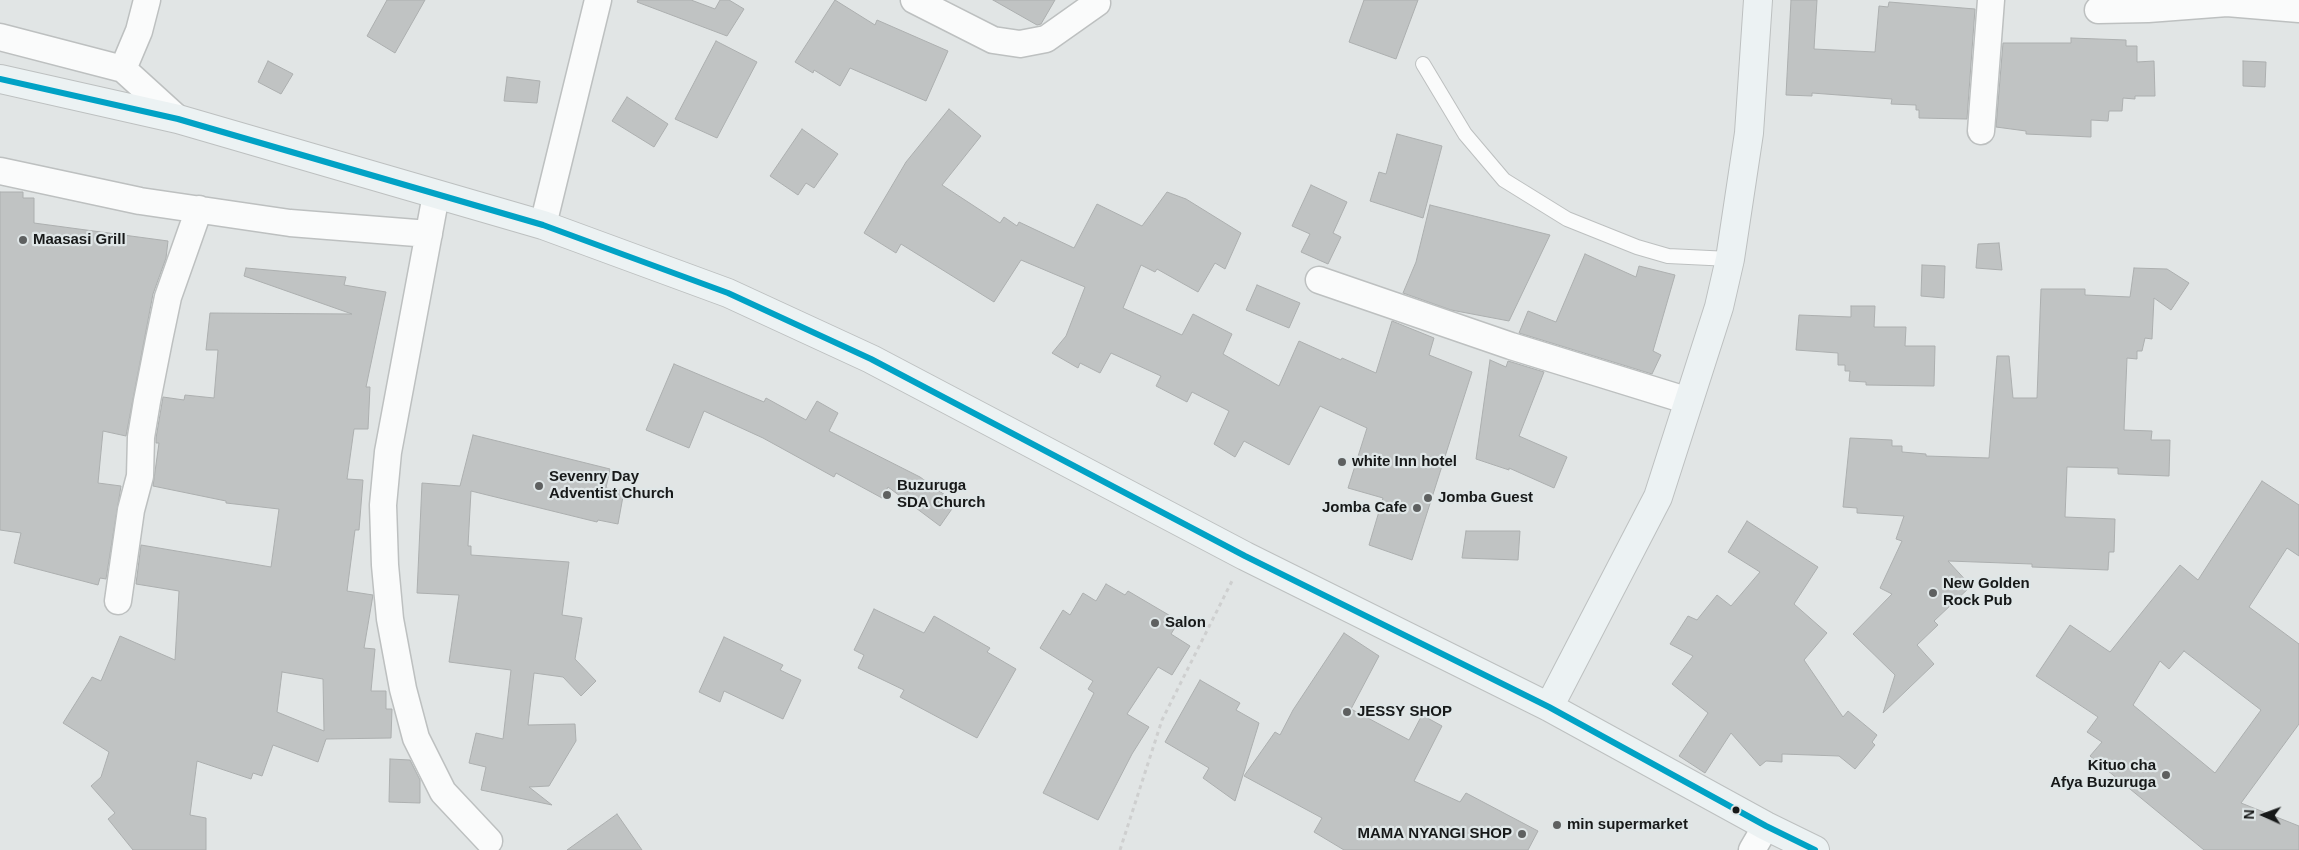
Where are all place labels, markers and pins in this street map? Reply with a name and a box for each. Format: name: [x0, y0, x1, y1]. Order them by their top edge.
place label: Maasasi Grill: [33, 231, 126, 249]
marker: Maasasi Grill: [17, 234, 29, 246]
place label: white Inn hotel: [1352, 453, 1457, 471]
marker: white Inn hotel: [1336, 456, 1348, 468]
place label: Sevenry Day Adventist Church: [549, 468, 674, 503]
place label: Buzuruga SDA Church: [897, 477, 985, 512]
marker: Sevenry Day Adventist Church: [533, 480, 545, 492]
marker: Buzuruga SDA Church: [881, 489, 893, 501]
place label: Jomba Guest: [1438, 489, 1533, 507]
marker: Jomba Guest: [1422, 492, 1434, 504]
place label: Jomba Cafe: [1322, 499, 1407, 517]
marker: Jomba Cafe: [1411, 502, 1423, 514]
place label: New Golden Rock Pub: [1943, 575, 2030, 610]
marker: New Golden Rock Pub: [1927, 587, 1939, 599]
place label: Salon: [1165, 614, 1206, 632]
marker: Salon: [1149, 617, 1161, 629]
place label: JESSY SHOP: [1357, 703, 1452, 721]
marker: JESSY SHOP: [1341, 706, 1353, 718]
place label: Kituo cha Afya Buzuruga: [2050, 757, 2156, 792]
marker: Kituo cha Afya Buzuruga: [2160, 769, 2172, 781]
unlabelled marker: [1731, 805, 1741, 815]
place label: min supermarket: [1567, 816, 1688, 834]
marker: min supermarket: [1551, 819, 1563, 831]
place label: MAMA NYANGI SHOP: [1358, 825, 1512, 843]
marker: MAMA NYANGI SHOP: [1516, 828, 1528, 840]

